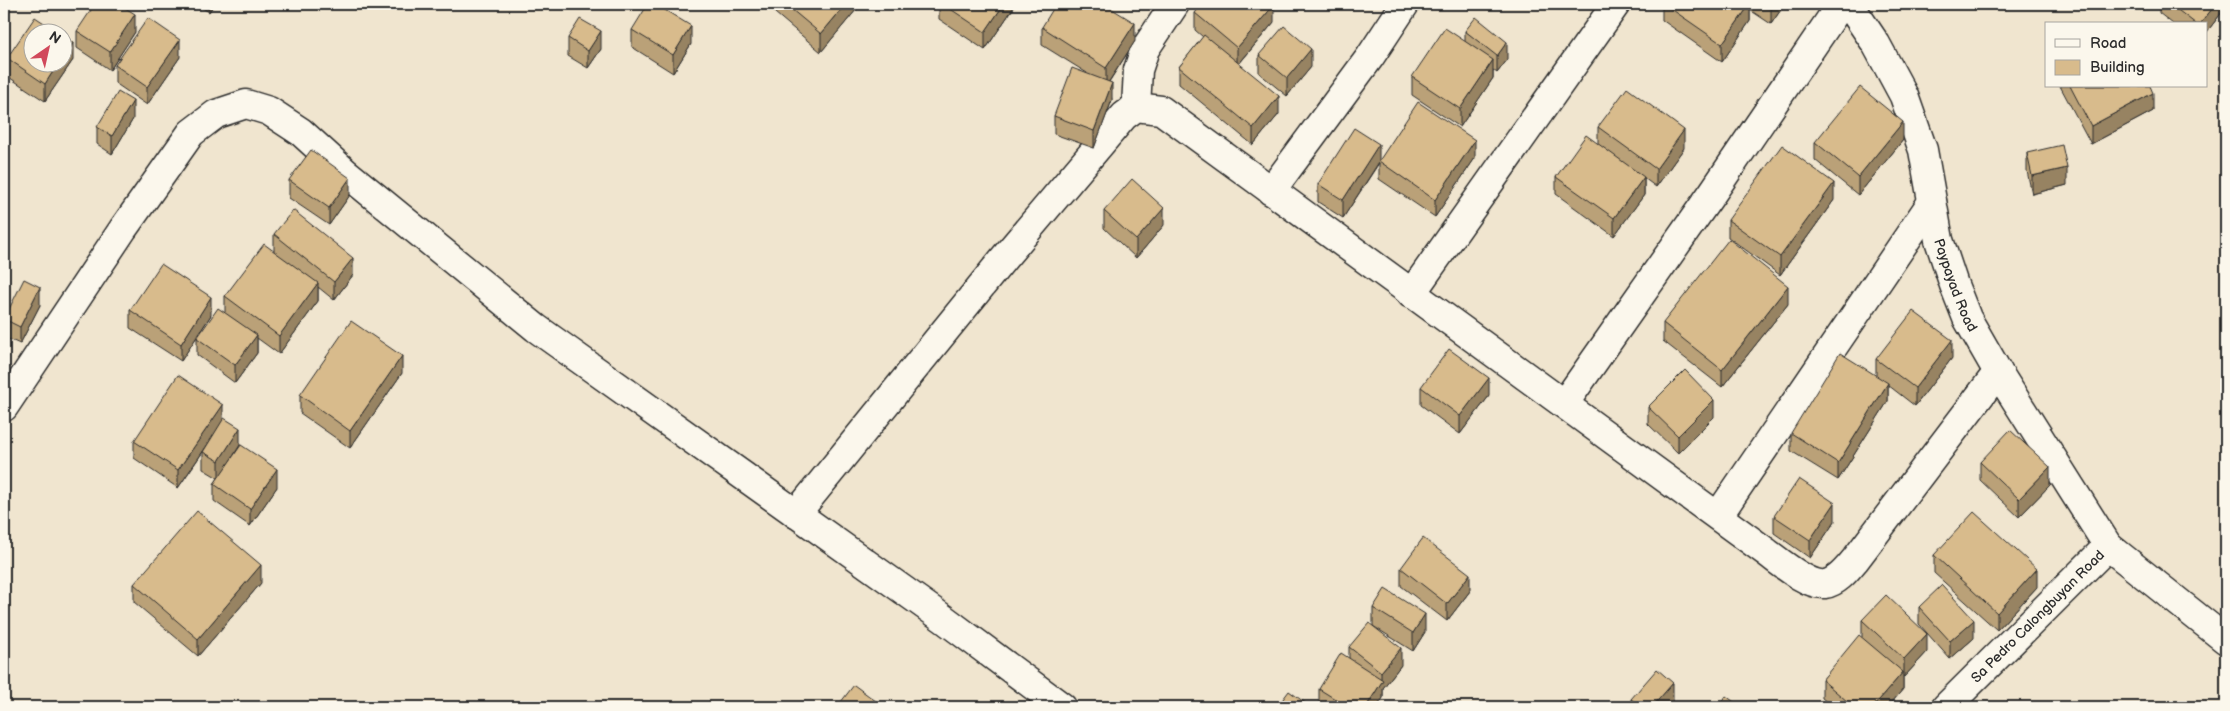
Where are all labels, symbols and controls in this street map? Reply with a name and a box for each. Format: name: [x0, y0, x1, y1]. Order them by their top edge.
north arrow: [22, 22, 72, 72]
legend: [2045, 22, 2208, 88]
text: N: [46, 28, 64, 48]
text: Road: [2090, 34, 2126, 53]
text: Building: [2090, 58, 2145, 77]
street label: Paypayad Road: [1931, 236, 1981, 335]
street label: Sa Pedro Calongbuyan Road: [1967, 546, 2108, 686]

